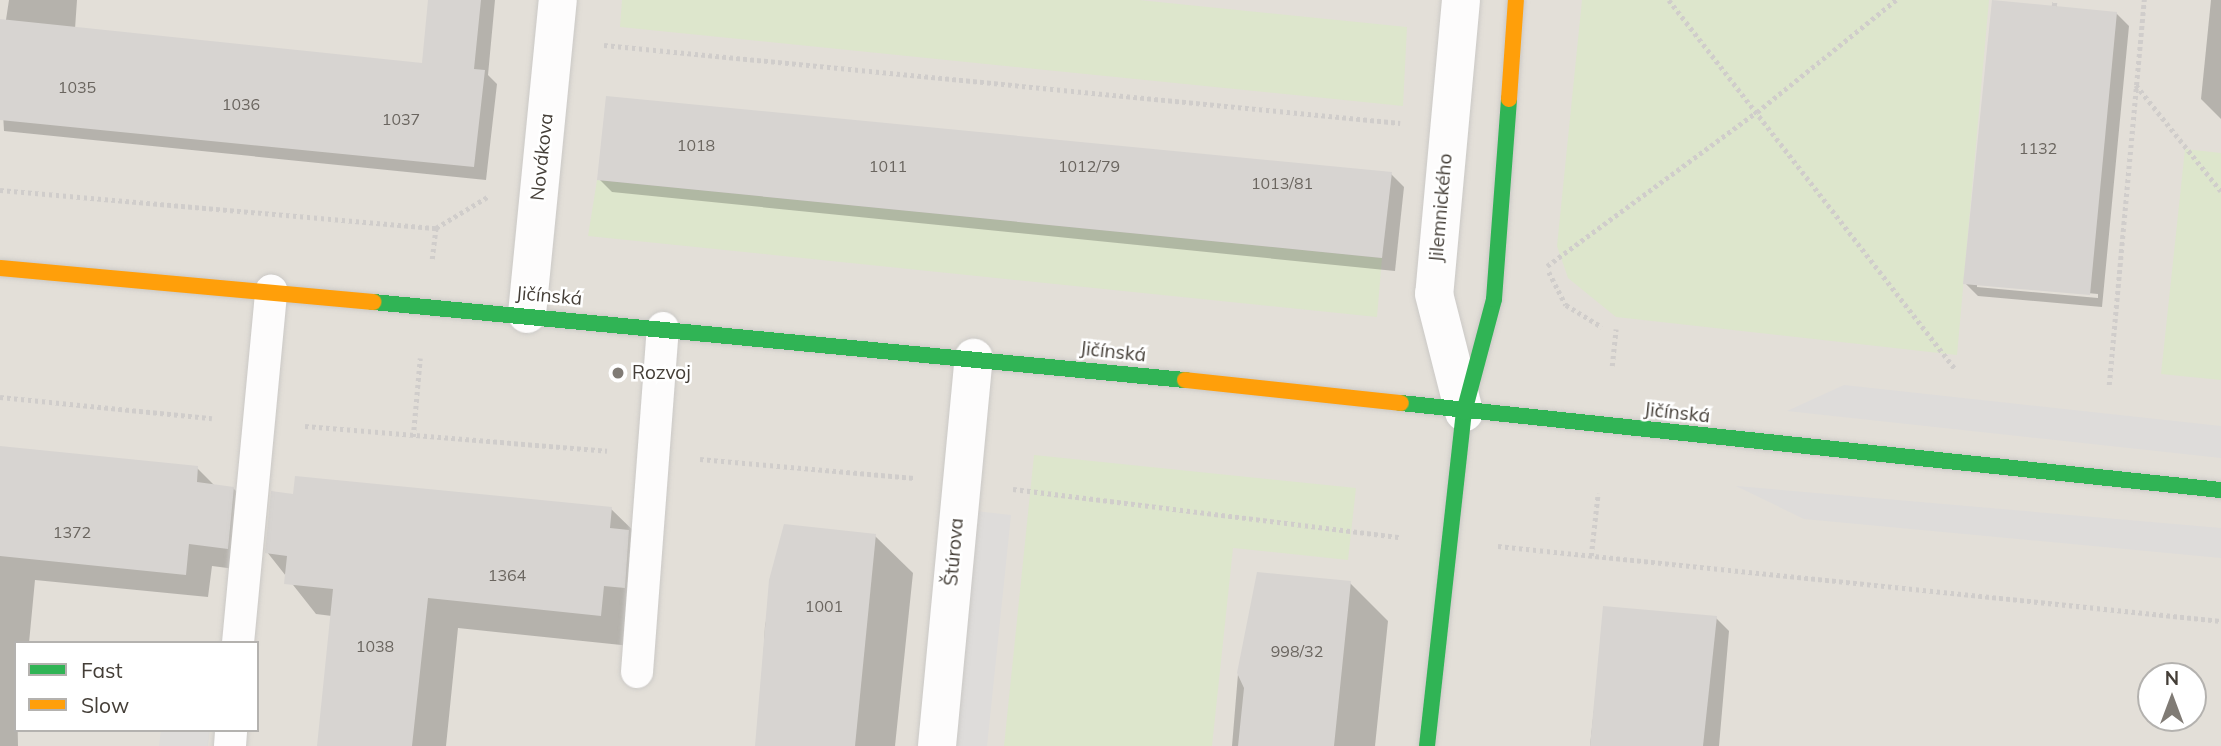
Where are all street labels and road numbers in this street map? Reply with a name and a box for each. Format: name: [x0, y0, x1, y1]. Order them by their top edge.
street label: Novákova: [526, 112, 558, 202]
street label: Jilemnického: [1425, 153, 1457, 263]
street label: Jičínská: [515, 282, 583, 310]
street label: Jičínská: [1079, 337, 1147, 367]
street label: Jičínská: [1643, 398, 1711, 428]
street label: Štúrova: [940, 517, 968, 587]

